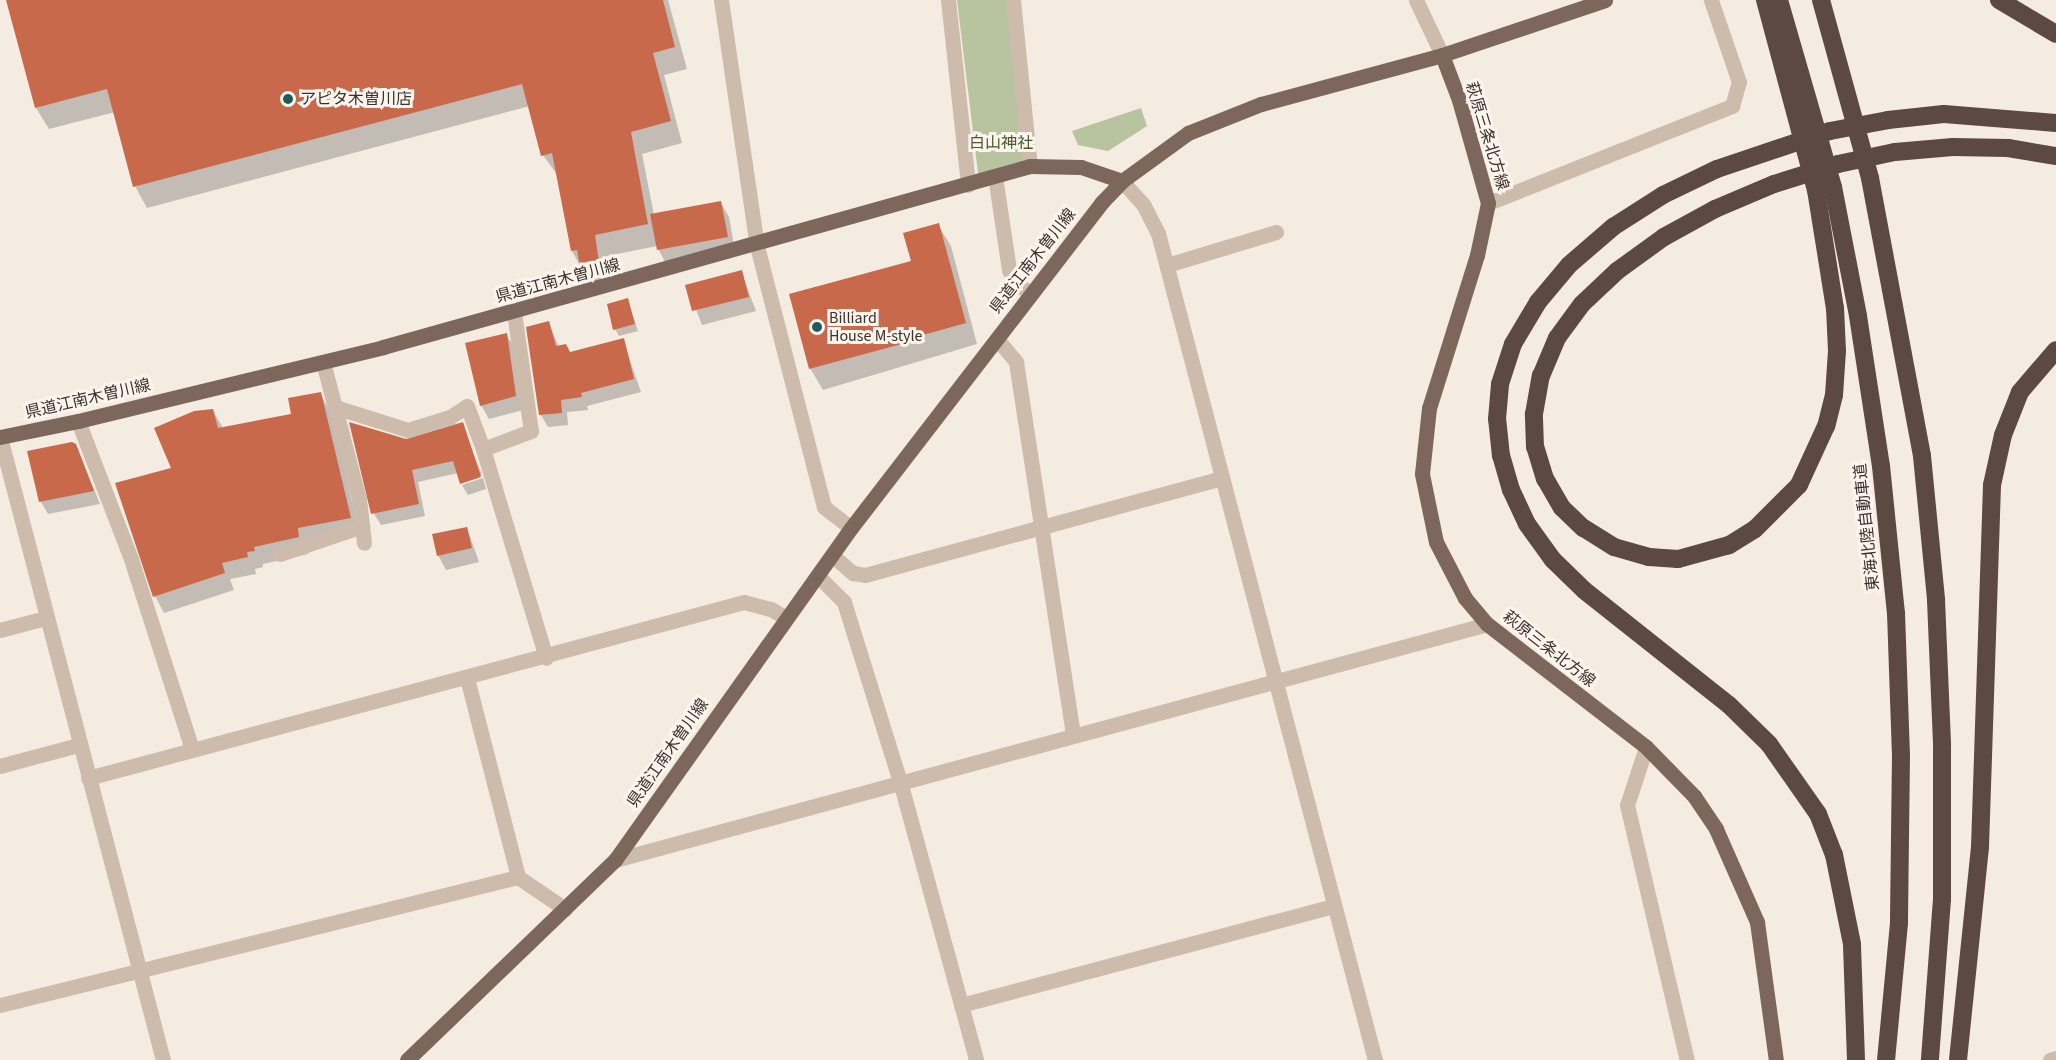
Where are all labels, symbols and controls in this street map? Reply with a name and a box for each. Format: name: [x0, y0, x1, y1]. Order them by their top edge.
street label: 萩原三条北方線: [1461, 80, 1513, 192]
place label: アピタ木曽川店: [300, 89, 412, 109]
marker: アピタ木曽川店: [281, 92, 295, 106]
park label: 白山神社: [969, 133, 1033, 153]
street label: 県道江南木曽川線: [986, 205, 1080, 317]
street label: 県道江南木曽川線: [494, 255, 622, 307]
place label: Billiard House M-style: [829, 308, 923, 346]
marker: Billiard House M-style: [810, 320, 824, 334]
street label: 県道江南木曽川線: [23, 375, 153, 423]
street label: 東海北陸自動車道: [1851, 462, 1883, 592]
street label: 萩原三条北方線: [1499, 607, 1599, 691]
street label: 県道江南木曽川線: [623, 695, 713, 811]

